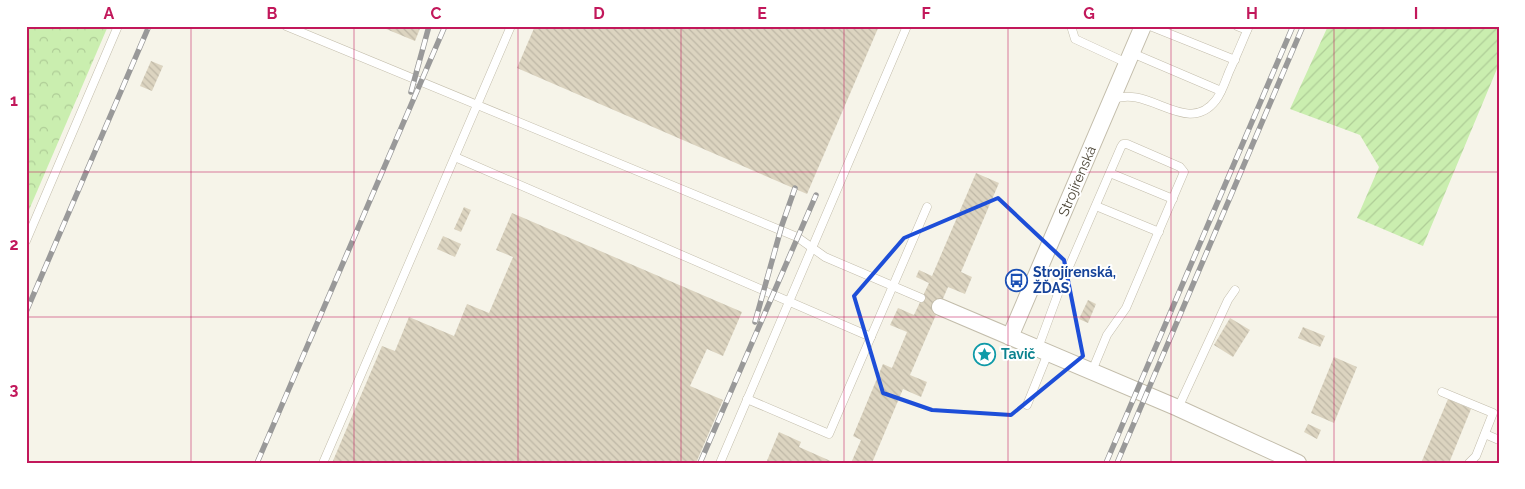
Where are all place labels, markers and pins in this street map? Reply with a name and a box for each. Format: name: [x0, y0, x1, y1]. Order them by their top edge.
place label: Strojírenská, ŽĎAS: [1033, 264, 1116, 296]
bus stop icon: Strojírenská, ŽĎAS: [1005, 268, 1029, 292]
place icon: Tavič: [973, 342, 997, 366]
place label: Tavič: [1001, 346, 1036, 362]

